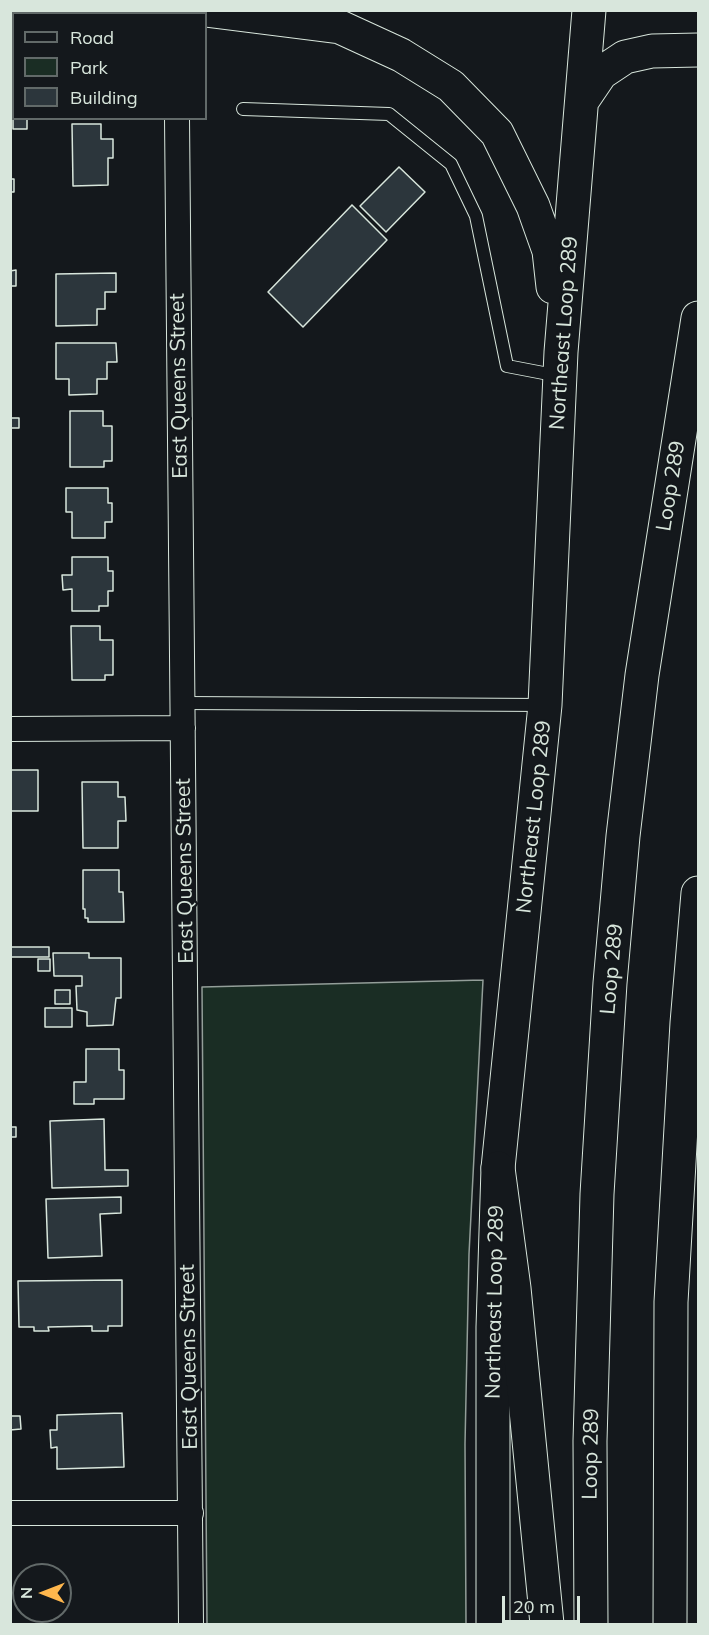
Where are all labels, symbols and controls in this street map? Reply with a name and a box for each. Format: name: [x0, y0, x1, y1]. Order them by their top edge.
legend: [12, 12, 207, 120]
text: Road: [70, 26, 114, 49]
text: Park: [70, 56, 108, 79]
text: Building: [70, 86, 138, 109]
street label: Northeast Loop 289: [545, 235, 583, 431]
street label: East Queens Street: [165, 293, 193, 479]
street label: Loop 289: [651, 439, 691, 533]
street label: Northeast Loop 289: [511, 719, 557, 915]
street label: East Queens Street: [171, 778, 199, 964]
street label: Loop 289: [595, 922, 629, 1016]
street label: Northeast Loop 289: [481, 1205, 509, 1399]
street label: East Queens Street: [175, 1264, 203, 1450]
street label: Loop 289: [578, 1408, 604, 1500]
north arrow: [12, 1563, 72, 1623]
scale bar: [505, 1584, 583, 1622]
text: N: [16, 1587, 36, 1599]
text: 20 m: [513, 1595, 555, 1618]

